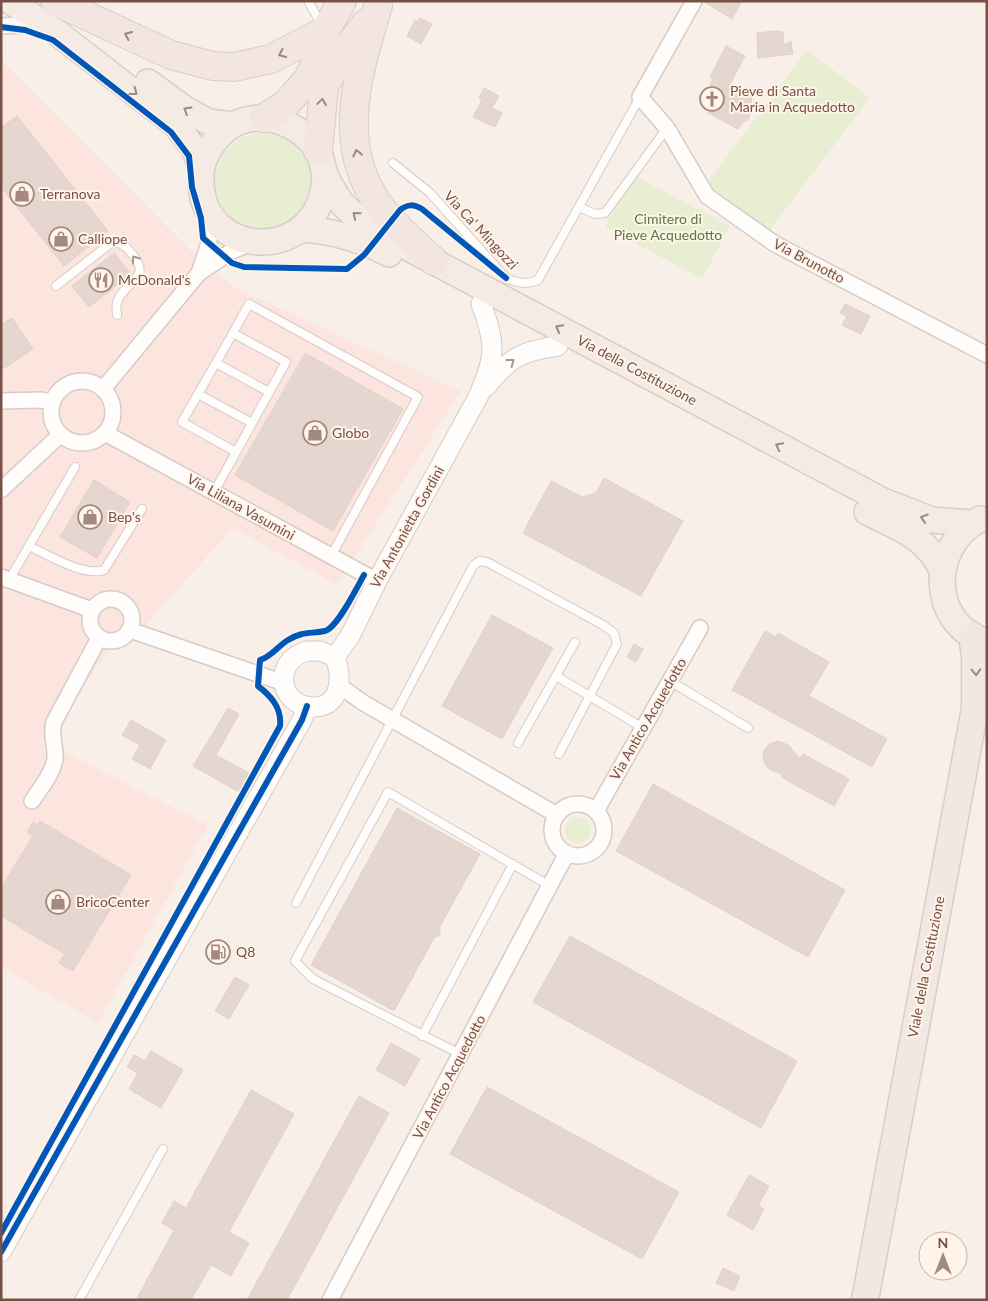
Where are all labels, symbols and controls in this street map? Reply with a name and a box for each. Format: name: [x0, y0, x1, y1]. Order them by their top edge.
one-way arrow: [124, 31, 133, 41]
one-way arrow: [278, 47, 287, 58]
place label: Pieve di Santa Maria in Acquedotto: [730, 82, 855, 115]
church icon: Pieve di Santa Maria in Acquedotto: [699, 86, 725, 112]
one-way arrow: [128, 87, 137, 95]
one-way arrow: [316, 98, 326, 107]
one-way arrow: [184, 107, 193, 117]
one-way arrow: [352, 148, 363, 157]
shop icon: Terranova: [9, 181, 35, 207]
place label: Terranova: [40, 185, 101, 202]
street label: Via Ca' Mingozzi: [441, 187, 522, 272]
park label: Cimitero di Pieve Acquedotto: [614, 210, 722, 243]
one-way arrow: [353, 212, 362, 220]
shop icon: Calliope: [48, 226, 74, 252]
place label: Calliope: [78, 230, 127, 247]
street label: Via Brunotto: [771, 235, 848, 286]
one-way arrow: [132, 255, 141, 265]
restaurant icon: McDonald's: [88, 267, 114, 293]
place label: McDonald's: [118, 271, 191, 288]
one-way arrow: [555, 324, 564, 334]
street label: Via della Costituzione: [574, 331, 700, 408]
one-way arrow: [505, 359, 514, 367]
shop icon: Globo: [302, 420, 328, 446]
place label: Globo: [332, 424, 369, 441]
one-way arrow: [775, 442, 784, 452]
street label: Via Antonietta Gordini: [366, 463, 447, 591]
street label: Via Liliana Vasumini: [184, 470, 298, 543]
shop icon: Bep's: [77, 504, 103, 530]
place label: Bep's: [108, 508, 141, 525]
one-way arrow: [921, 513, 929, 523]
street label: Via Antico Acquedotto: [606, 655, 690, 783]
one-way arrow: [971, 668, 981, 676]
shop icon: BricoCenter: [45, 889, 71, 915]
place label: BricoCenter: [76, 893, 150, 910]
street label: Viale della Costituzione: [903, 895, 948, 1039]
fuel station icon: Q8: [205, 939, 231, 965]
place label: Q8: [236, 943, 255, 960]
street label: Via Antico Acquedotto: [409, 1012, 489, 1142]
north arrow: [918, 1231, 968, 1281]
text: N: [938, 1234, 948, 1251]

